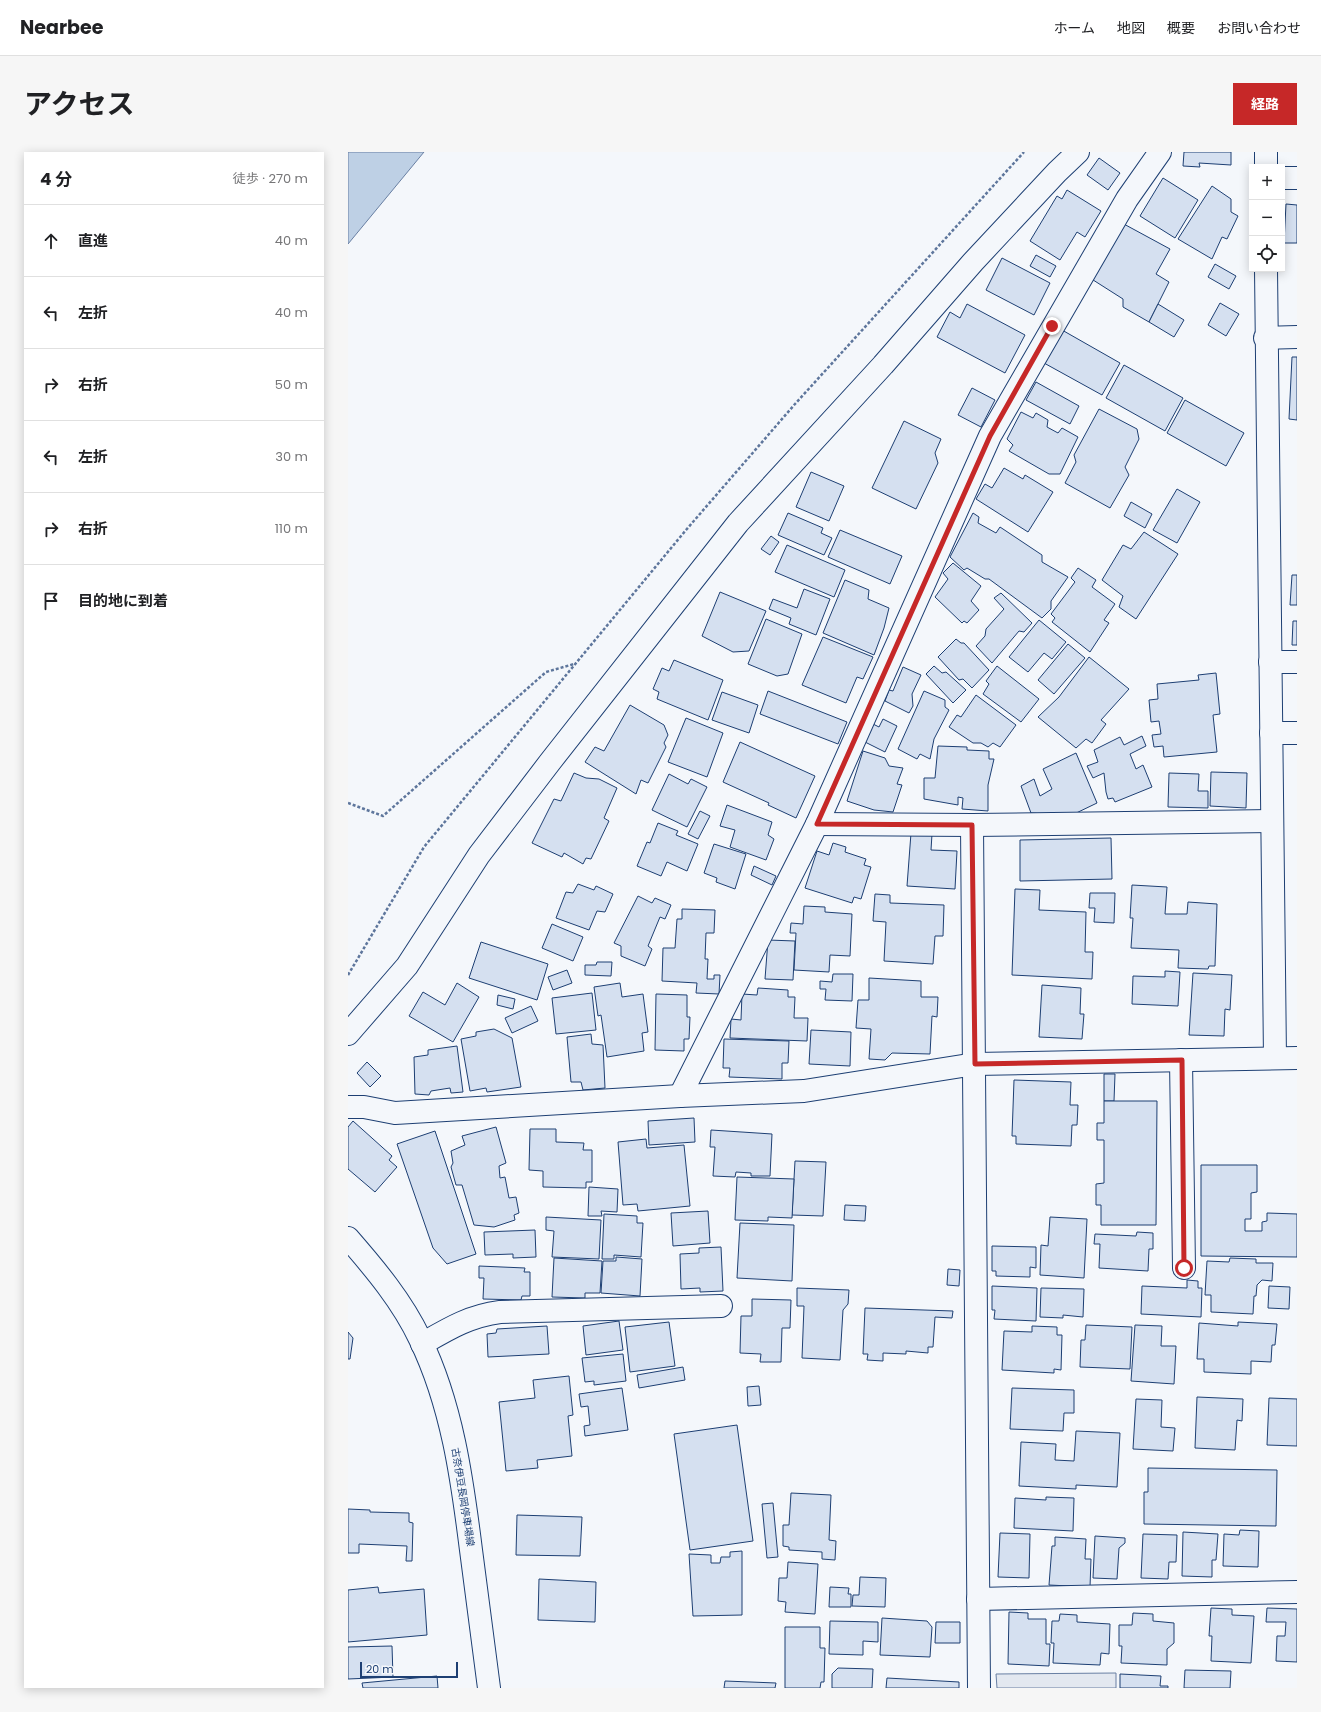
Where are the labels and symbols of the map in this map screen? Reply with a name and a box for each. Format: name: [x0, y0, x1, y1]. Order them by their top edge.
route end: [1043, 317, 1061, 335]
route start: [1175, 1259, 1193, 1277]
street label: 古奈伊豆長岡停車場線: [448, 1446, 478, 1548]
scale bar: [360, 1660, 458, 1679]

